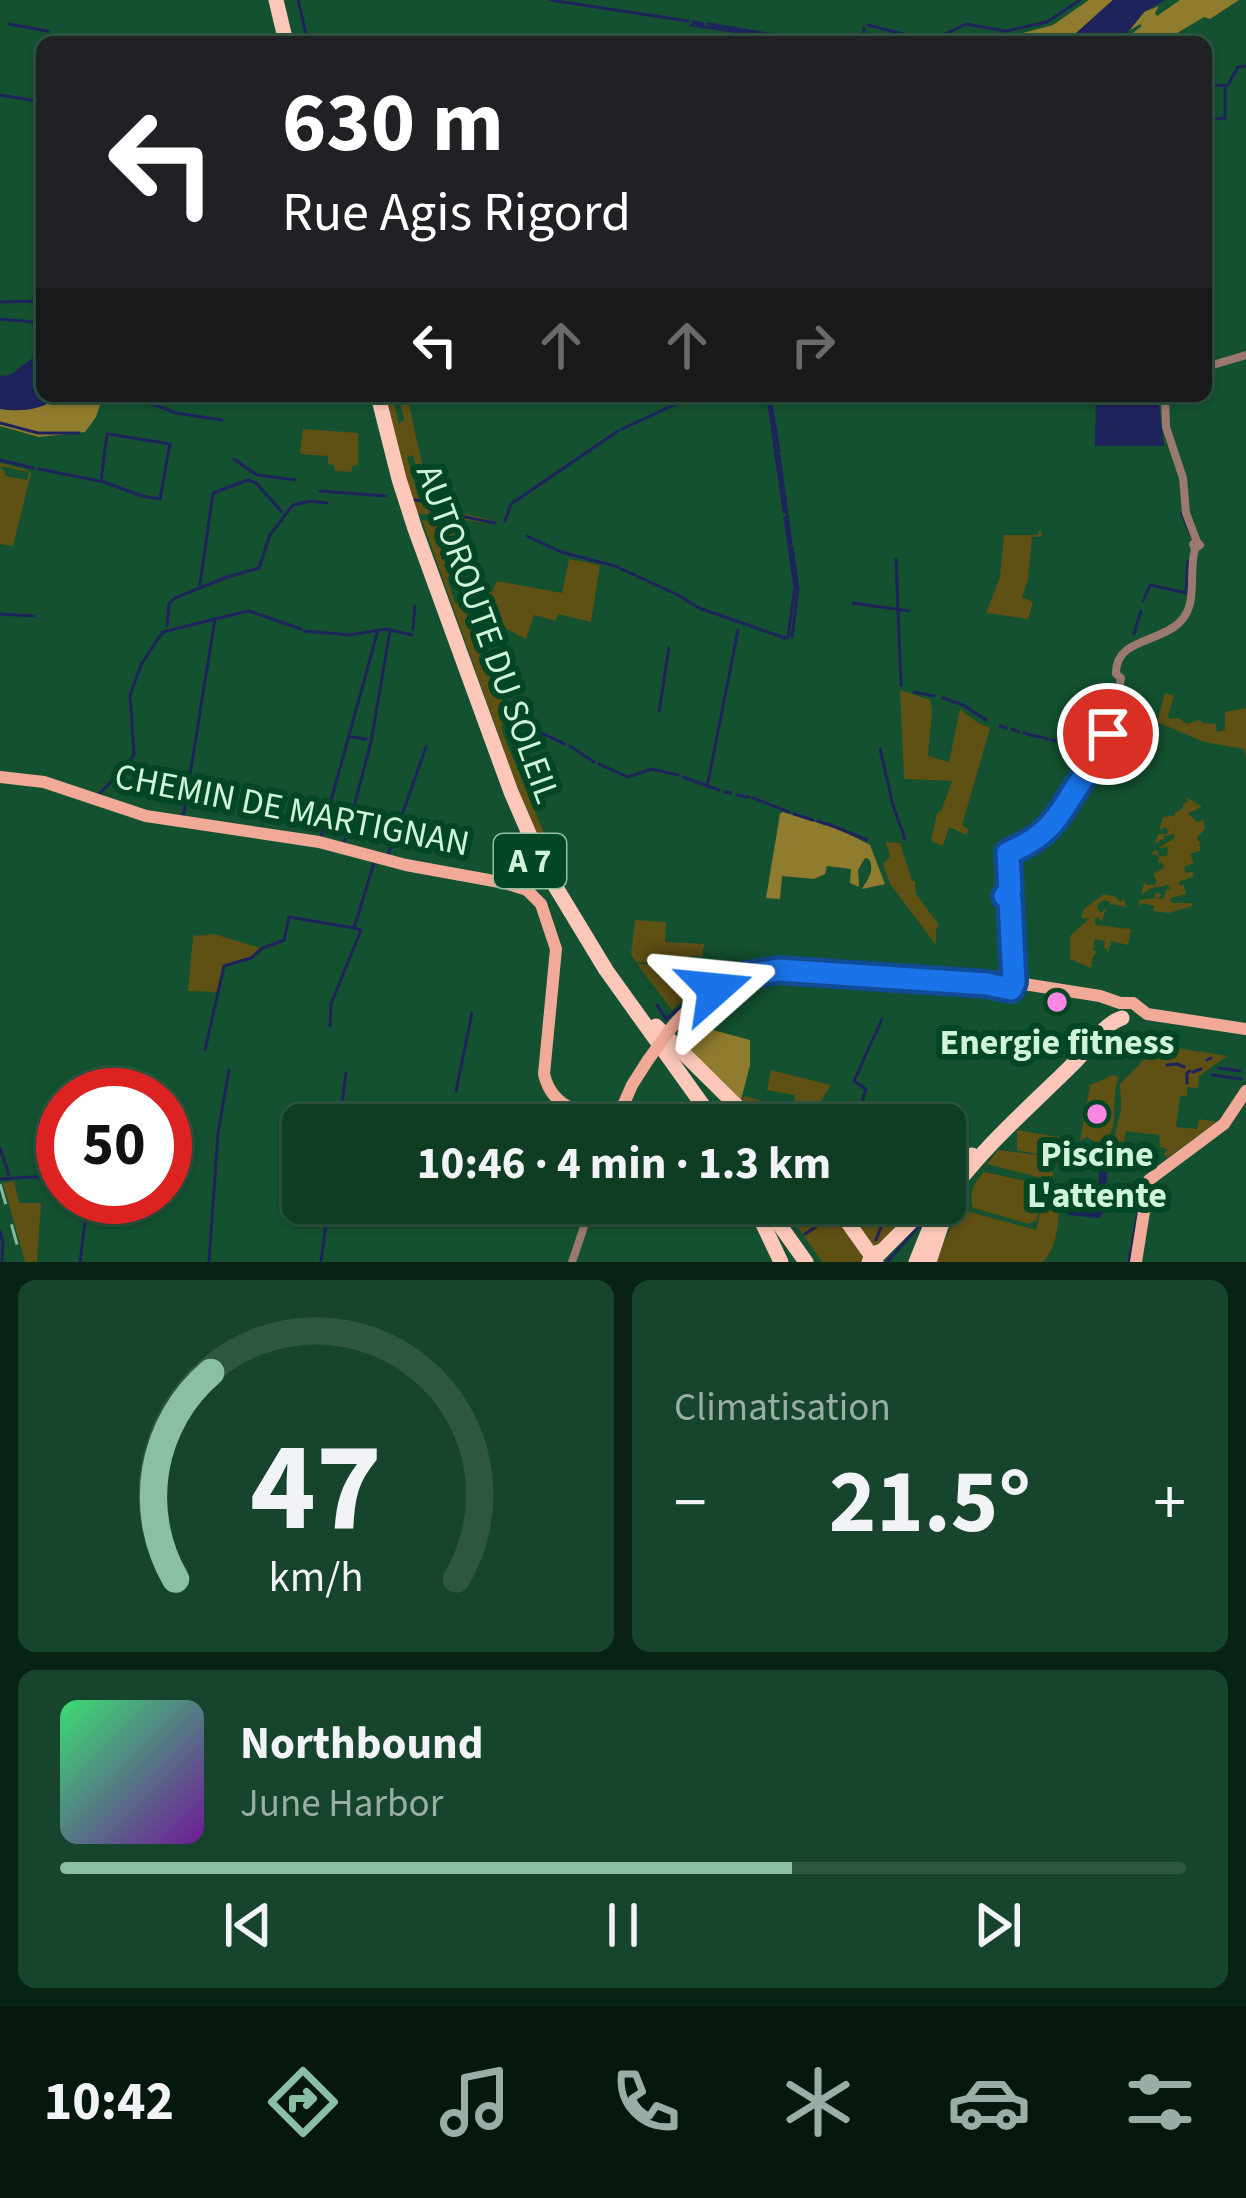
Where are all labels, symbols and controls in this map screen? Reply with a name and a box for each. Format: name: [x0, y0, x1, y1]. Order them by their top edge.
text: 630 m: [282, 64, 504, 184]
icon: left: [84, 84, 240, 240]
text: Rue Agis Rigord: [282, 175, 631, 252]
icon: left: [402, 312, 468, 378]
icon: ahead: [528, 312, 594, 378]
icon: ahead: [654, 312, 720, 378]
icon: right: [780, 312, 846, 378]
street label: AUTOROUTE DU SOLEIL: [403, 458, 573, 810]
pin: [1057, 683, 1159, 785]
icon: arrive: [1075, 701, 1141, 767]
street label: CHEMIN DE MARTIGNAN: [110, 751, 474, 869]
road number: A 7: [494, 834, 566, 888]
position arrow: [652, 926, 778, 1052]
marker: Energie fitness: [1044, 989, 1070, 1015]
place label: Energie fitness: [939, 1017, 1175, 1068]
speed limit sign: 50: [36, 1068, 192, 1224]
marker: Piscine L'attente: [1084, 1101, 1110, 1127]
place label: Piscine L'attente: [1027, 1129, 1167, 1221]
text: 10:46 · 4 min · 1.3 km: [417, 1132, 831, 1196]
text: Climatisation: [674, 1380, 891, 1436]
text: 47: [250, 1400, 382, 1578]
text: 21.5°: [829, 1439, 1031, 1567]
text: −: [674, 1456, 707, 1550]
text: +: [1153, 1456, 1186, 1550]
text: km/h: [268, 1547, 364, 1608]
text: Northbound: [240, 1712, 484, 1776]
text: June Harbor: [240, 1776, 443, 1832]
icon: previous: [215, 1892, 281, 1958]
icon: pause: [590, 1892, 656, 1958]
icon: next: [965, 1892, 1031, 1958]
icon: directions: [261, 2060, 345, 2144]
icon: music: [433, 2060, 517, 2144]
icon: phone: [604, 2060, 688, 2144]
icon: climate: [776, 2060, 860, 2144]
icon: car: [947, 2060, 1031, 2144]
icon: filters: [1118, 2060, 1202, 2144]
text: 10:42: [44, 2064, 174, 2141]

